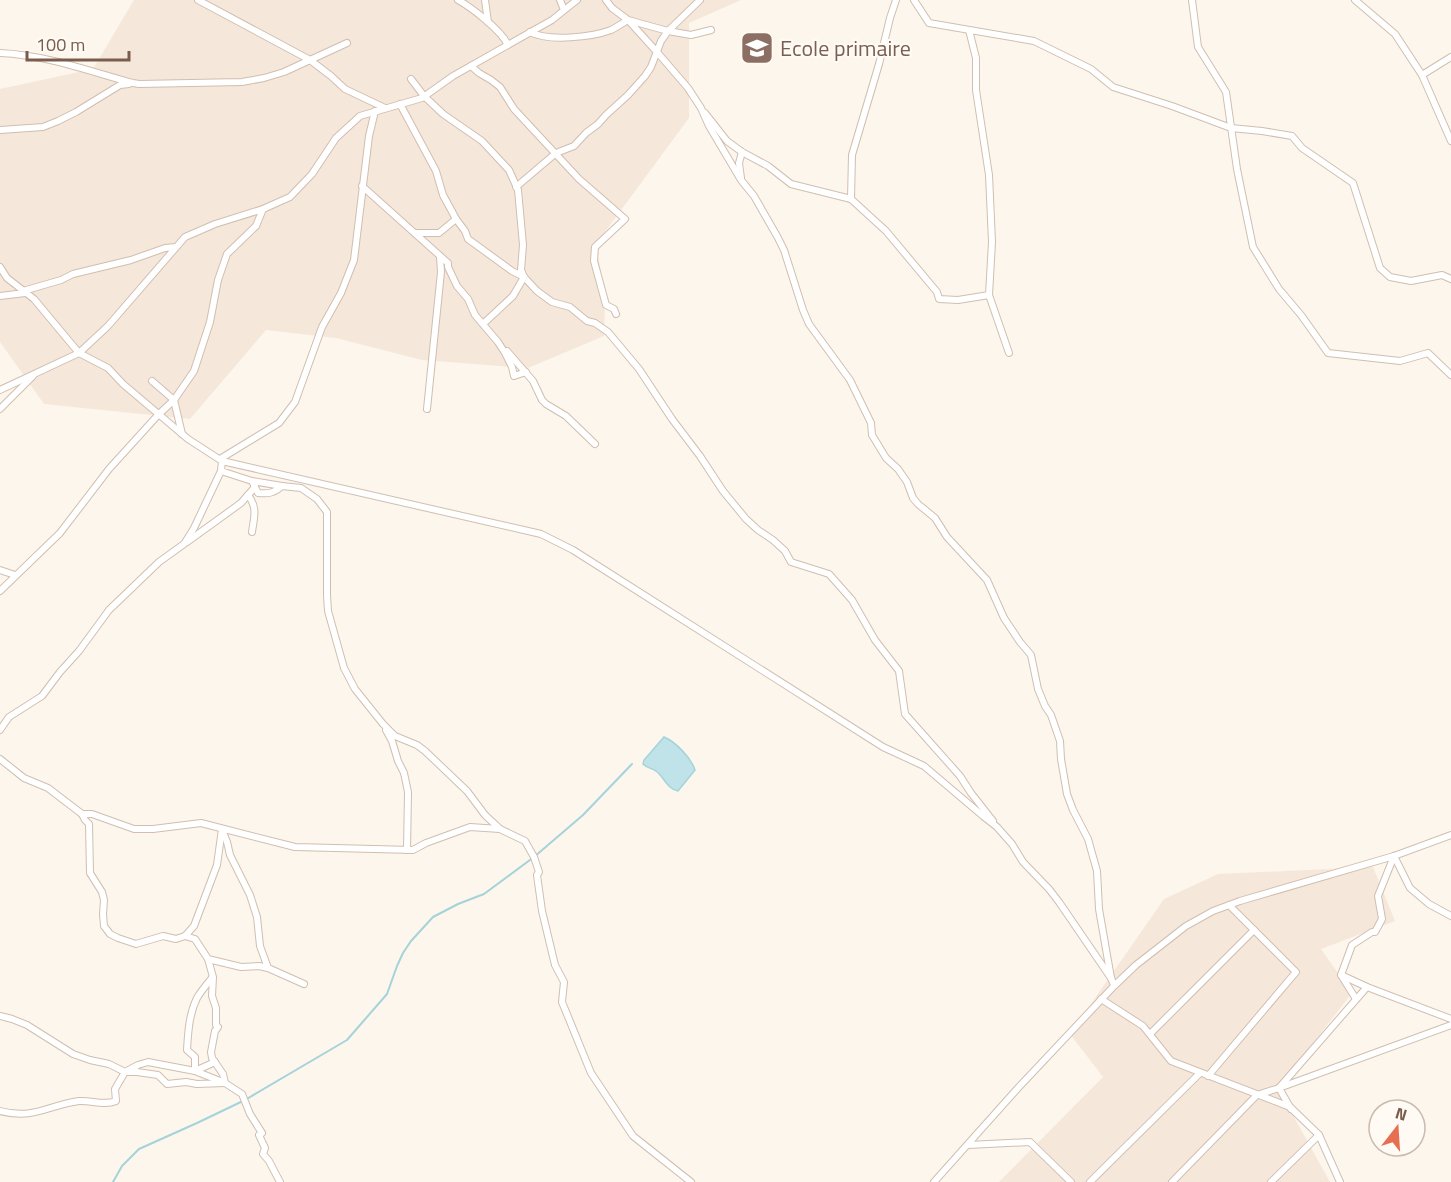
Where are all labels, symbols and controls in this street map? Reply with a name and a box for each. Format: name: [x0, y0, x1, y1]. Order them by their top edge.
scale bar: [27, 24, 129, 62]
school or university icon: Ecole primaire: [739, 30, 775, 66]
text: 100 m: [36, 31, 85, 58]
place label: Ecole primaire: [780, 31, 911, 65]
north arrow: [1367, 1098, 1427, 1158]
text: N: [1393, 1101, 1410, 1127]

